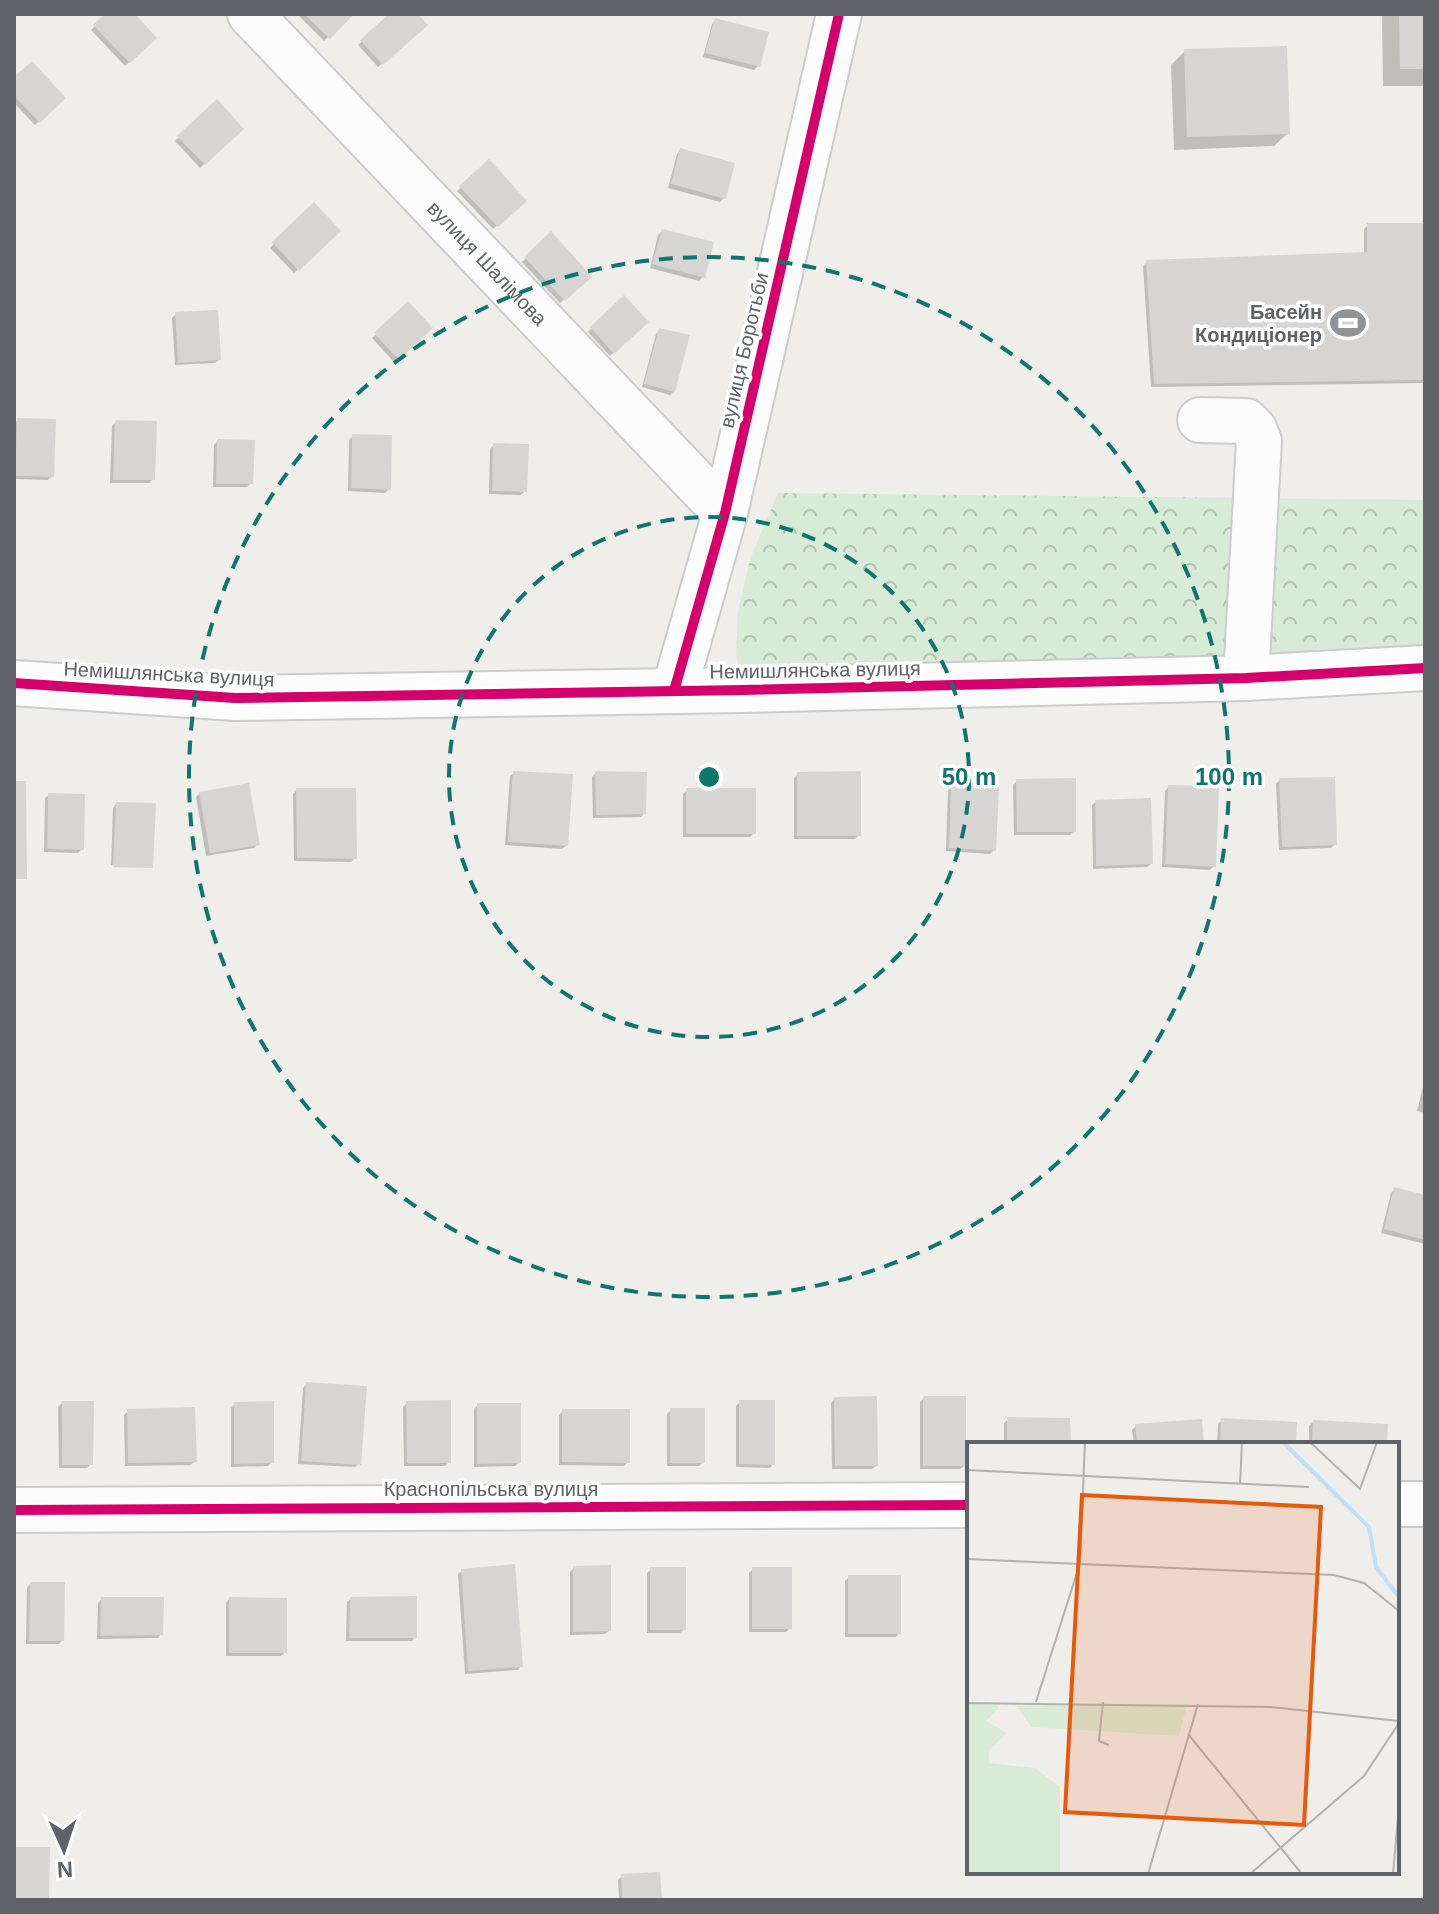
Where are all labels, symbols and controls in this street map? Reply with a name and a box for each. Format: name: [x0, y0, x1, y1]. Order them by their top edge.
street label: вулиця Шалімова: [423, 197, 552, 330]
street label: вулиця Боротьби: [715, 270, 773, 430]
place label: Басейн Кондиціонер: [1195, 301, 1322, 346]
sports icon: Басейн Кондиціонер: [1329, 304, 1367, 342]
street label: Немишлянська вулиця: [63, 657, 275, 691]
street label: Немишлянська вулиця: [709, 657, 921, 683]
centre of rings: [695, 763, 723, 791]
text: 50 m: [942, 763, 996, 790]
text: 100 m: [1195, 763, 1263, 790]
inset map: [967, 1442, 1399, 1874]
street label: Краснопільська вулиця: [384, 1478, 598, 1500]
north arrow: [24, 1810, 104, 1890]
text: N: [56, 1857, 74, 1882]

